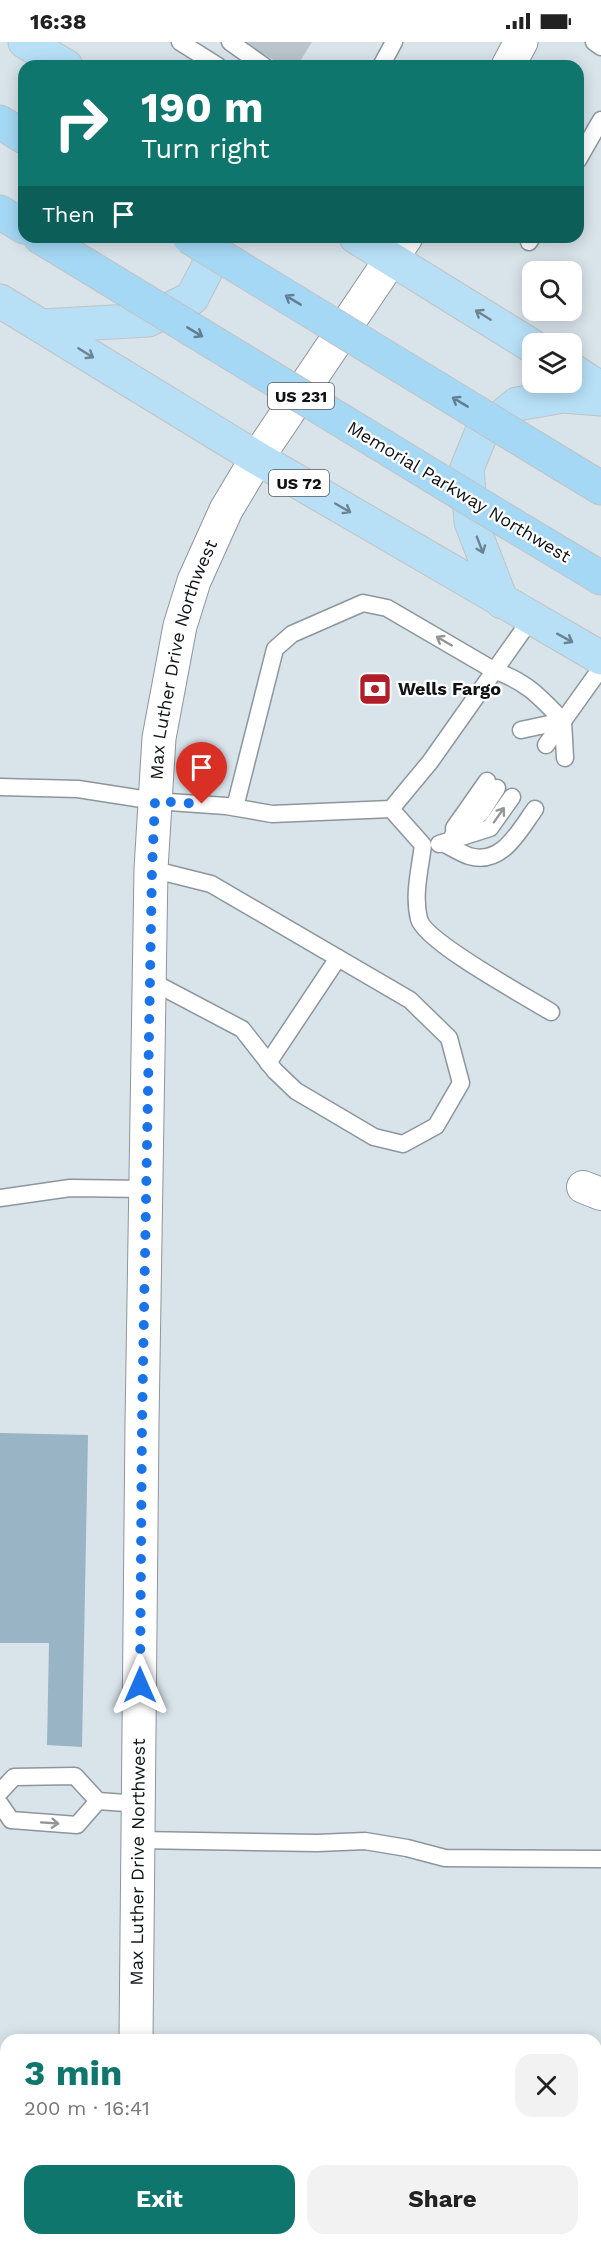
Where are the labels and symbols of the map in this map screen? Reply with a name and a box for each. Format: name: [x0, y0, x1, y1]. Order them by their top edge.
one-way arrow: [285, 294, 302, 306]
one-way arrow: [475, 309, 492, 321]
one-way arrow: [186, 326, 203, 338]
one-way arrow: [77, 347, 94, 359]
road number: US 231: [268, 383, 334, 409]
one-way arrow: [451, 395, 468, 408]
street label: Memorial Parkway Northwest: [344, 417, 575, 567]
road number: US 72: [269, 470, 329, 496]
one-way arrow: [334, 503, 351, 515]
one-way arrow: [475, 535, 486, 554]
street label: Max Luther Drive Northwest: [145, 536, 221, 780]
one-way arrow: [556, 633, 574, 644]
one-way arrow: [436, 635, 453, 647]
bank icon: Wells Fargo: [357, 671, 393, 707]
place label: Wells Fargo: [398, 678, 501, 699]
pin: [176, 742, 227, 804]
one-way arrow: [493, 808, 505, 824]
position arrow: [108, 1653, 172, 1717]
street label: Max Luther Drive Northwest: [126, 1738, 149, 1986]
one-way arrow: [39, 1818, 59, 1829]

